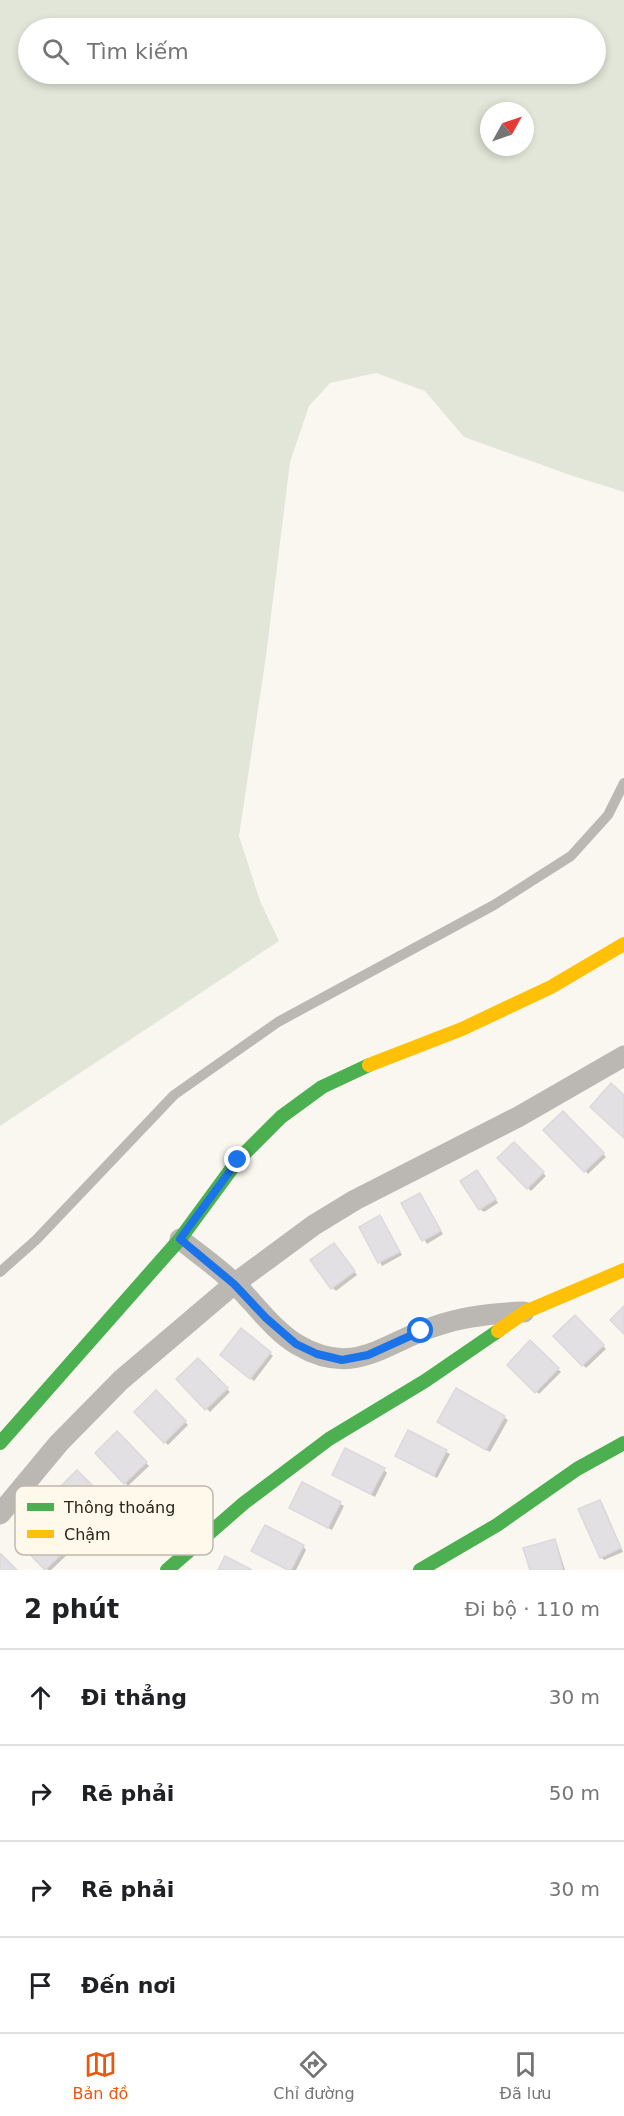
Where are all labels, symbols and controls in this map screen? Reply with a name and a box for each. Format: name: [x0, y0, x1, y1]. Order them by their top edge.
search box: [18, 18, 606, 84]
icon: search: [39, 35, 72, 68]
text: Tìm kiếm: [87, 39, 189, 64]
north arrow: [480, 102, 534, 156]
route end: [224, 1146, 250, 1172]
route start: [407, 1317, 433, 1343]
legend: [15, 1486, 213, 1555]
text: Thông thoáng: [63, 1498, 175, 1517]
text: Chậm: [64, 1525, 111, 1544]
text: 2 phút: [24, 1594, 119, 1624]
text: Đi bộ · 110 m: [465, 1597, 600, 1621]
icon: ahead: [24, 1681, 57, 1714]
text: Đi thẳng: [81, 1685, 187, 1710]
text: 30 m: [549, 1685, 600, 1709]
icon: right: [24, 1777, 57, 1810]
text: Rẽ phải: [81, 1781, 174, 1806]
text: 50 m: [549, 1781, 600, 1805]
icon: right: [24, 1873, 57, 1906]
text: Rẽ phải: [81, 1877, 174, 1902]
text: 30 m: [549, 1877, 600, 1901]
icon: arrive: [24, 1969, 57, 2002]
text: Đến nơi: [81, 1973, 176, 1998]
tab: Bản đồ: [72, 2048, 128, 2103]
tab: Chỉ đường: [273, 2048, 355, 2103]
tab: Đã lưu: [499, 2048, 552, 2103]

